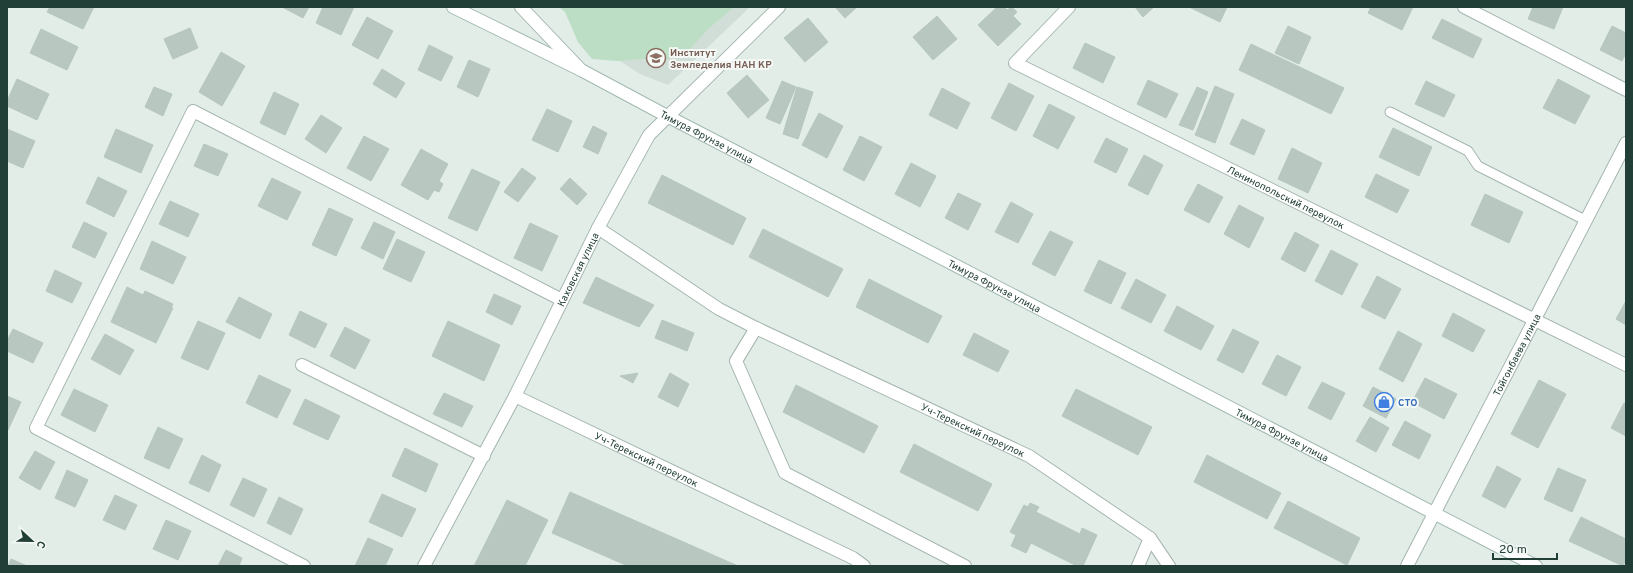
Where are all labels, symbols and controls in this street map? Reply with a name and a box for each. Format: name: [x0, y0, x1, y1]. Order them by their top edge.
school or university icon: Институт Земледелия НАН КР: [645, 47, 667, 69]
place label: Институт Земледелия НАН КР: [670, 47, 772, 72]
street label: Тимура Фрунзе улица: [657, 108, 755, 167]
street label: Ленинопольский переулок: [1224, 164, 1347, 233]
street label: Каховская улица: [555, 231, 603, 309]
street label: Тимура Фрунзе улица: [945, 257, 1043, 316]
street label: Тойгонбаева улица: [1491, 312, 1544, 399]
shop icon: СТО: [1373, 391, 1395, 413]
place label: СТО: [1398, 397, 1418, 410]
street label: Уч-Терекский переулок: [918, 401, 1027, 461]
street label: Тимура Фрунзе улица: [1233, 406, 1330, 465]
street label: Уч-Терекский переулок: [592, 430, 700, 491]
north arrow: [12, 521, 52, 561]
scale bar: [1493, 535, 1557, 561]
text: С: [33, 538, 48, 550]
text: 20 m: [1499, 542, 1527, 558]

